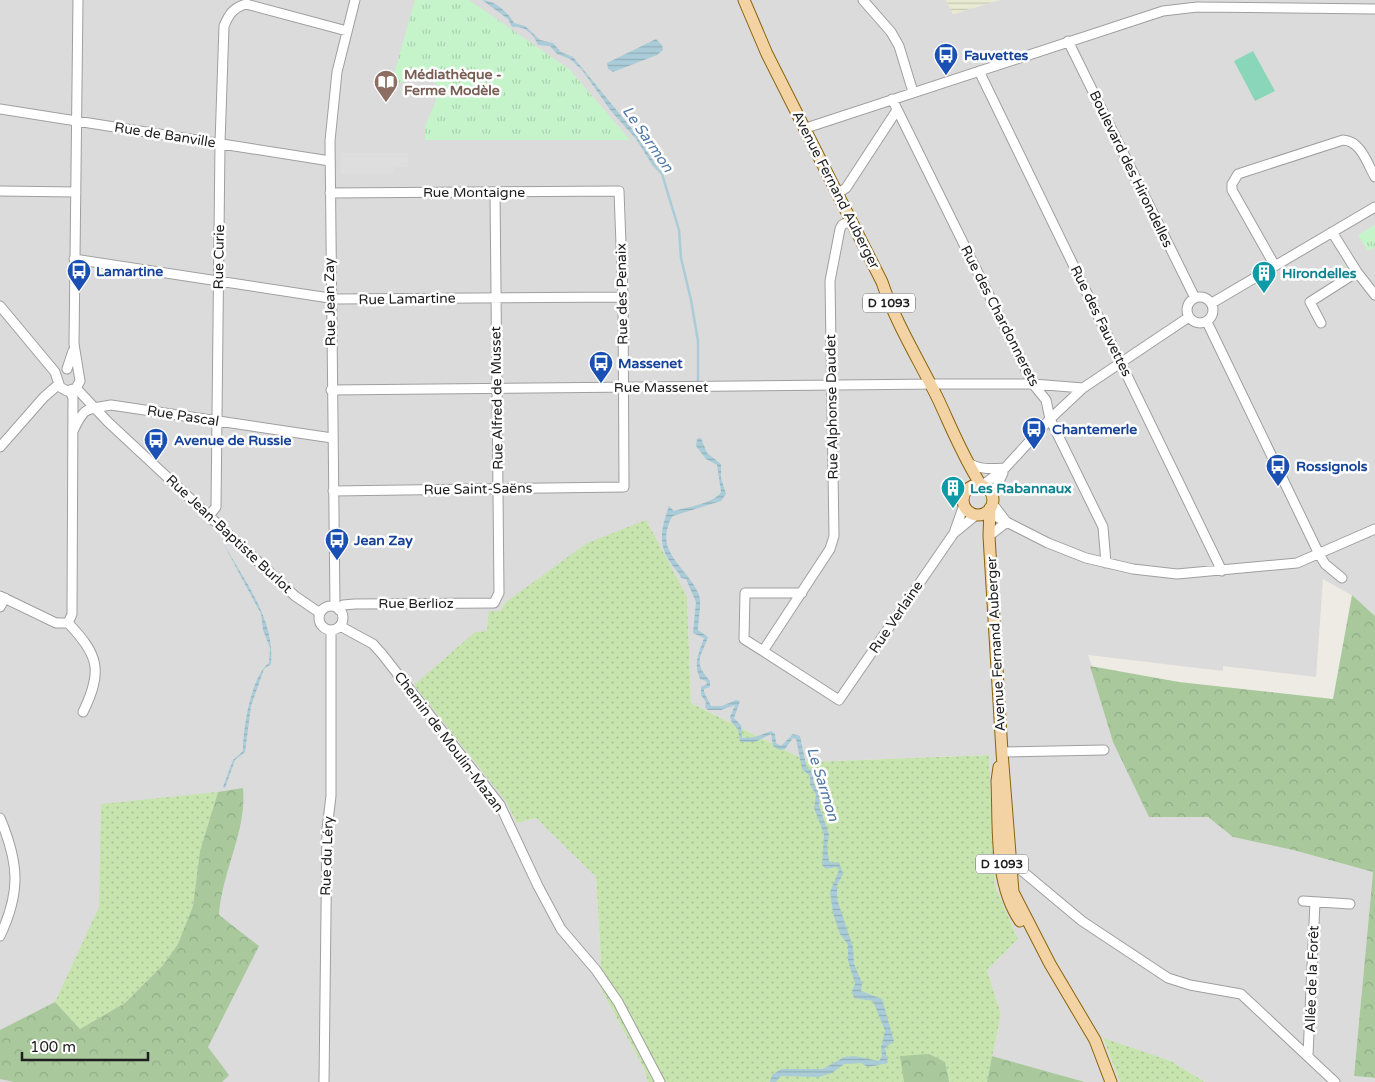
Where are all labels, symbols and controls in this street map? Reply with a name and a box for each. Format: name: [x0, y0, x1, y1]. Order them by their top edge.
bus stop icon: Fauvettes: [933, 42, 959, 76]
place label: Fauvettes: [964, 47, 1029, 64]
place label: Médiathèque - Ferme Modèle: [404, 66, 502, 99]
library icon: Médiathèque - Ferme Modèle: [373, 69, 399, 103]
street label: Boulevard des Hirondelles: [1086, 88, 1177, 250]
water label: Le Sarmon: [619, 103, 678, 176]
street label: Avenue Fernand Auberger: [789, 108, 884, 272]
street label: Rue de Banville: [113, 119, 217, 151]
street label: Rue Montaigne: [423, 184, 525, 201]
street label: Rue Curie: [210, 224, 228, 290]
street label: Rue des Penaix: [613, 243, 631, 345]
street label: Rue des Chardonnerets: [957, 243, 1043, 390]
street label: Rue Jean Zay: [321, 257, 339, 347]
bus stop icon: Lamartine: [66, 258, 92, 292]
building icon: Hirondelles: [1251, 260, 1277, 294]
place label: Lamartine: [96, 263, 163, 280]
street label: Rue des Fauvettes: [1067, 263, 1135, 380]
place label: Hirondelles: [1282, 265, 1357, 282]
street label: Rue Lamartine: [358, 290, 456, 308]
road number: D 1093: [863, 294, 915, 312]
street label: Rue Alfred de Musset: [487, 325, 507, 470]
street label: Rue Alphonse Daudet: [822, 334, 842, 480]
bus stop icon: Massenet: [588, 350, 614, 384]
place label: Massenet: [618, 355, 683, 372]
street label: Rue Massenet: [614, 379, 709, 396]
street label: Rue Pascal: [146, 402, 220, 430]
bus stop icon: Chantemerle: [1021, 416, 1047, 450]
place label: Chantemerle: [1052, 421, 1137, 438]
bus stop icon: Avenue de Russie: [143, 427, 169, 461]
place label: Avenue de Russie: [174, 432, 292, 449]
bus stop icon: Rossignols: [1265, 453, 1291, 487]
place label: Rossignols: [1296, 458, 1368, 475]
street label: Rue Jean-Baptiste Burlot: [162, 471, 296, 597]
building icon: Les Rabannaux: [940, 475, 966, 509]
street label: Rue Saint-Saëns: [423, 480, 533, 498]
place label: Les Rabannaux: [970, 480, 1072, 497]
bus stop icon: Jean Zay: [324, 527, 350, 561]
place label: Jean Zay: [353, 532, 413, 549]
street label: Avenue Fernand Auberger: [983, 555, 1009, 732]
street label: Rue Verlaine: [866, 578, 926, 656]
street label: Rue Berlioz: [378, 595, 454, 612]
street label: Chemin de Moulin-Mazan: [391, 668, 507, 816]
water label: Le Sarmon: [803, 745, 843, 824]
street label: Rue du Léry: [317, 815, 337, 896]
road number: D 1093: [976, 854, 1028, 874]
street label: Allée de la Forêt: [1302, 925, 1322, 1033]
scale bar: [22, 1030, 149, 1062]
text: 100 m: [30, 1038, 76, 1056]

